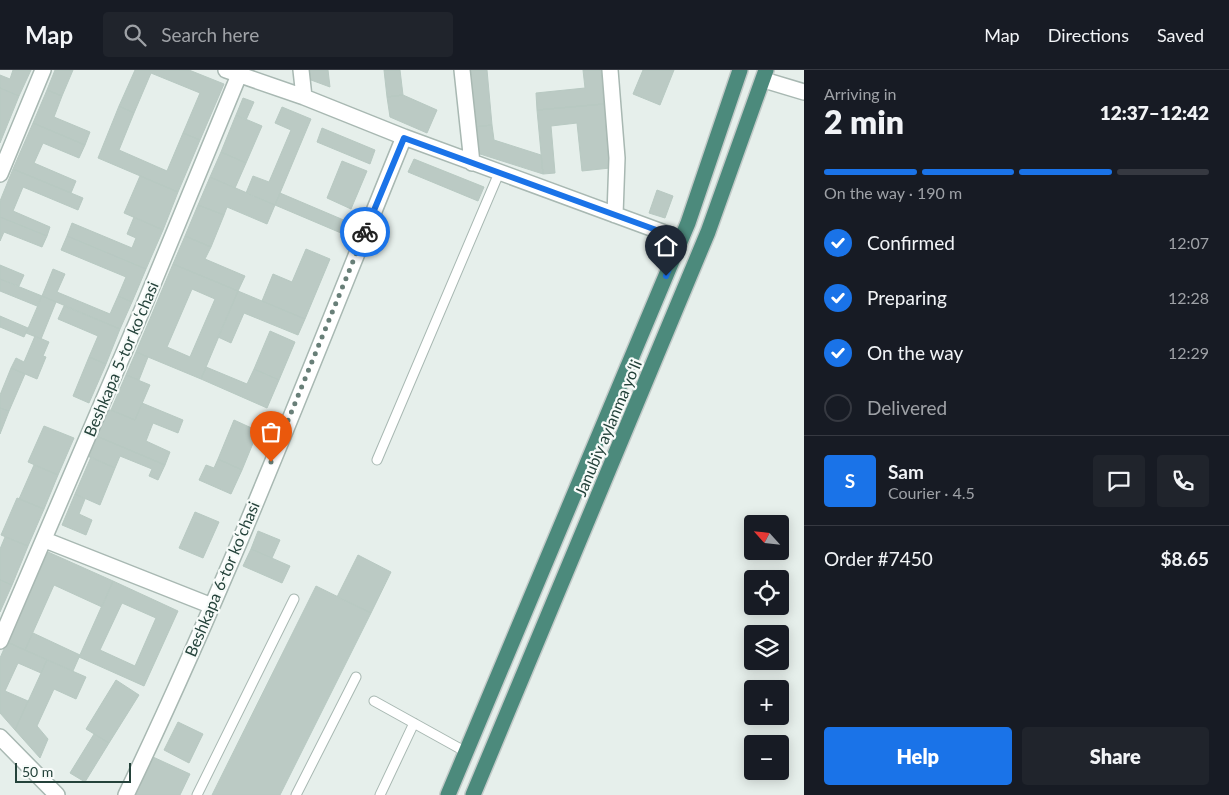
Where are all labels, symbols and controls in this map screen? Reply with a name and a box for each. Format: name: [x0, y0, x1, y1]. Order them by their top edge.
search box: [103, 12, 453, 57]
text: Map: [25, 20, 73, 49]
icon: search: [121, 21, 149, 49]
text: Search here: [161, 23, 259, 46]
text: Map: [984, 24, 1020, 46]
text: Directions: [1048, 24, 1129, 46]
text: Saved: [1157, 24, 1204, 46]
text: Arriving in: [824, 84, 897, 103]
text: 12:37–12:42: [1100, 101, 1209, 124]
text: 2 min: [824, 102, 904, 141]
text: On the way · 190 m: [824, 183, 962, 202]
courier: [340, 207, 390, 257]
icon: bike: [351, 218, 379, 246]
pin: [645, 225, 687, 276]
icon: check: [824, 229, 852, 257]
text: Confirmed: [867, 231, 955, 254]
icon: home: [652, 232, 680, 260]
text: 12:07: [1168, 233, 1209, 252]
street label: Beshkapa 5-tor koʻchasi: [79, 278, 162, 439]
icon: check: [824, 284, 852, 312]
text: Preparing: [867, 286, 947, 309]
text: 12:28: [1168, 288, 1209, 307]
icon: check: [824, 339, 852, 367]
text: On the way: [867, 341, 963, 364]
text: 12:29: [1168, 343, 1209, 362]
street label: Janubiy aylanma yoʻli: [570, 357, 645, 499]
text: Delivered: [867, 396, 947, 419]
pin: [250, 411, 292, 462]
icon: bag: [257, 418, 285, 446]
button: chat: [1093, 455, 1145, 507]
button: phone: [1157, 455, 1209, 507]
text: Sam: [888, 460, 924, 483]
text: S: [845, 469, 855, 492]
text: Courier · 4.5: [888, 483, 975, 502]
street label: Beshkapa 6-tor koʻchasi: [180, 498, 263, 659]
north arrow: [744, 515, 789, 560]
map controls: [744, 515, 789, 780]
text: Order #7450: [824, 547, 933, 570]
text: $8.65: [1160, 547, 1209, 570]
button: locate: [744, 570, 789, 615]
button: layers: [744, 625, 789, 670]
button: +: [744, 680, 789, 725]
button: Help: [824, 727, 1012, 785]
button: Share: [1022, 727, 1209, 785]
button: −: [744, 735, 789, 780]
scale bar: [15, 760, 131, 783]
text: 50 m: [22, 763, 53, 780]

